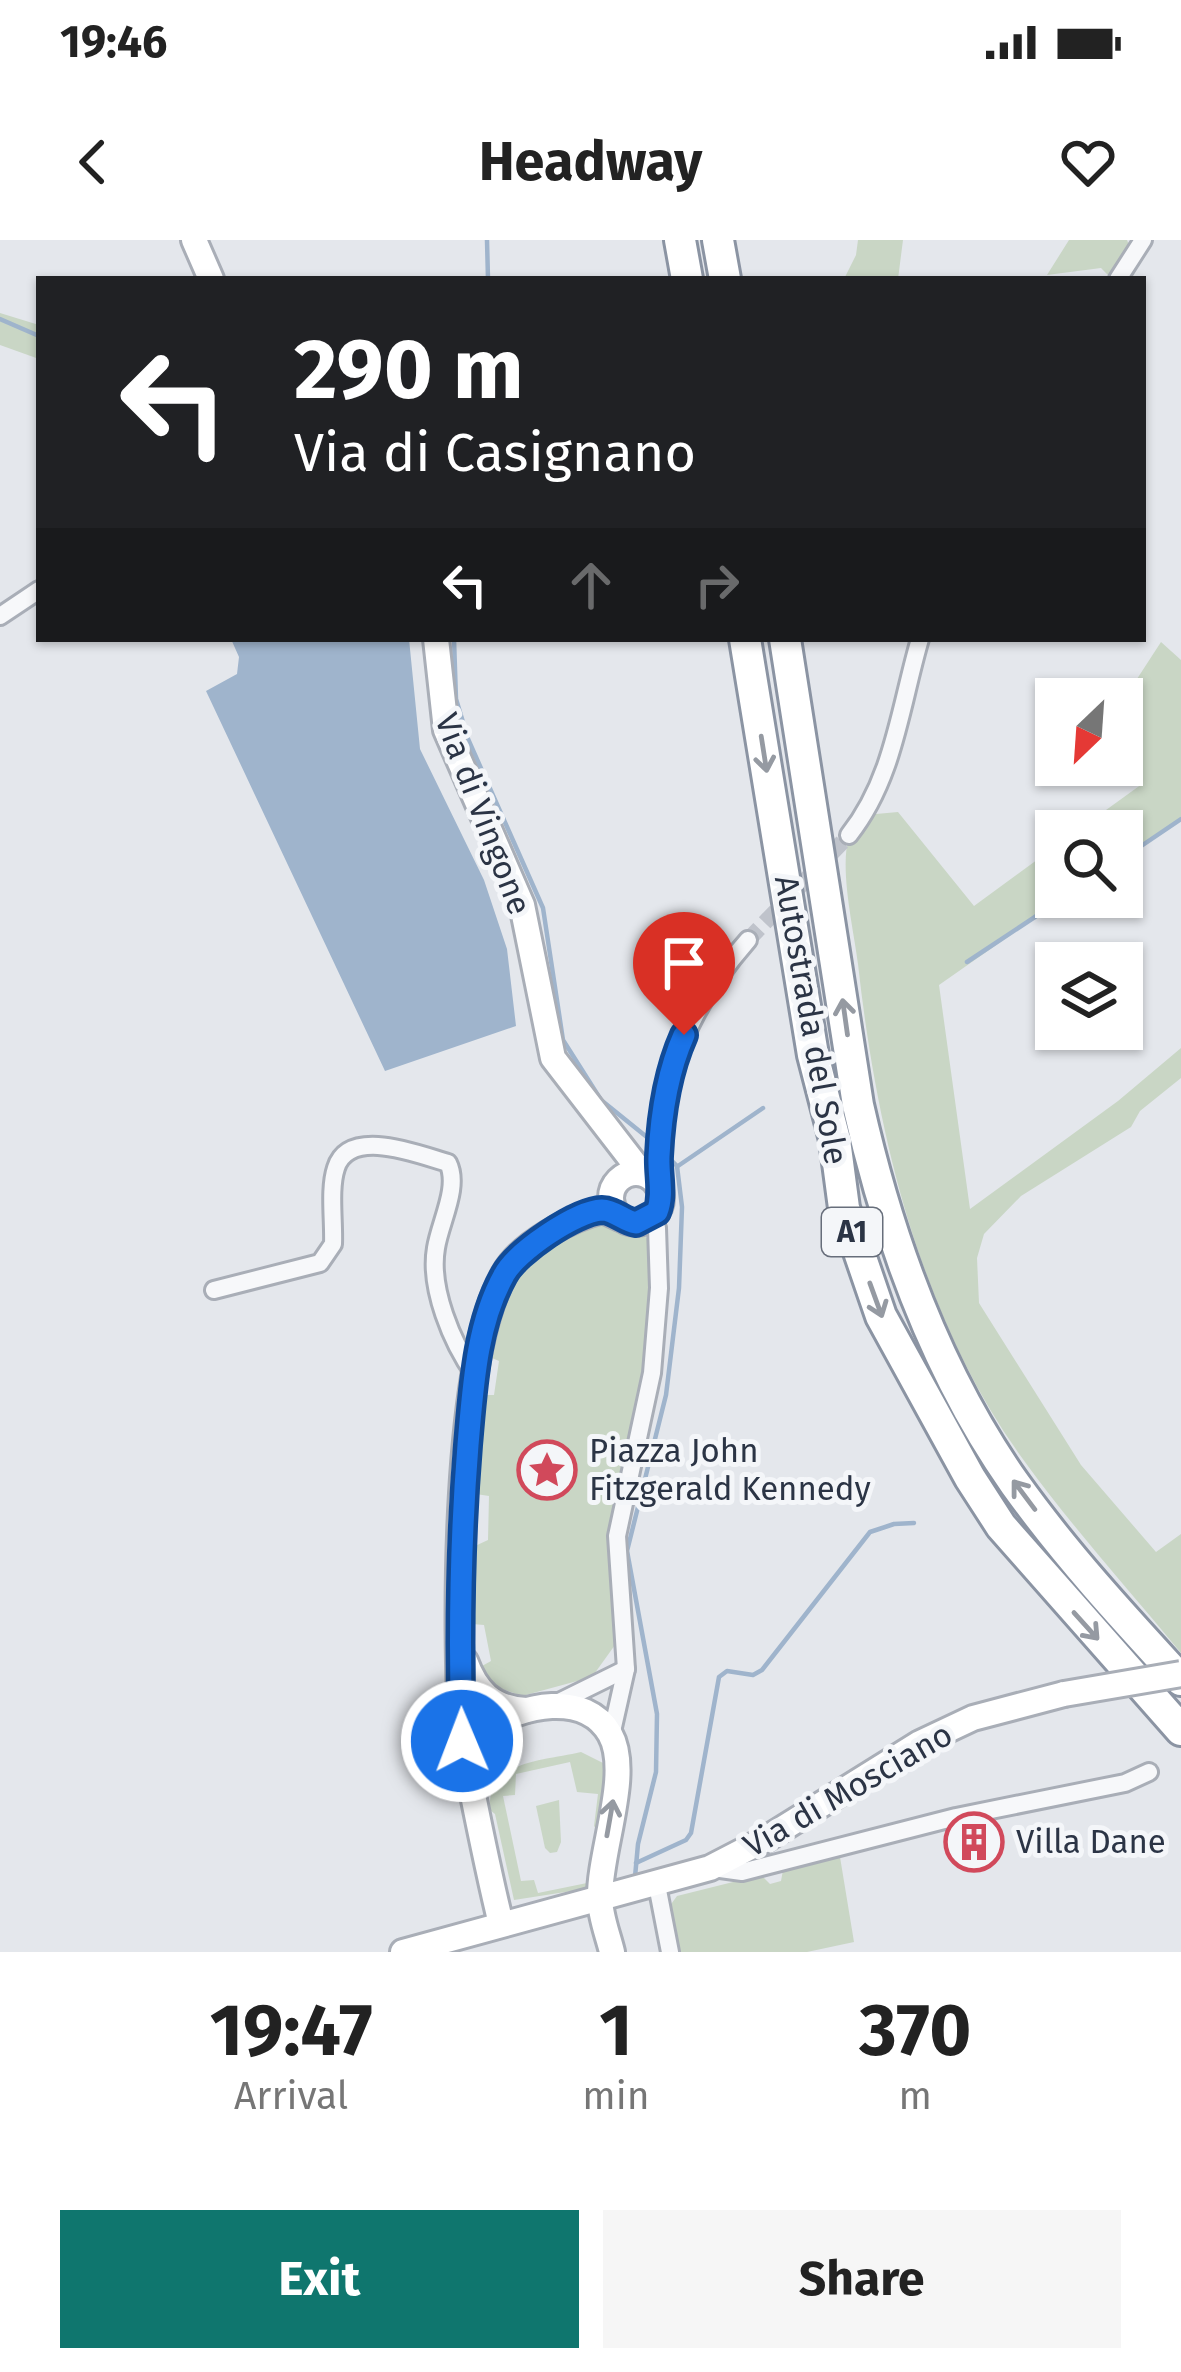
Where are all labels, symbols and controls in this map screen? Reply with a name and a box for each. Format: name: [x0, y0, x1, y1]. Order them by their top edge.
text: 19:46: [60, 15, 167, 69]
icon: back: [60, 129, 126, 195]
icon: heart: [1055, 129, 1121, 195]
text: Headway: [479, 130, 702, 194]
text: 290 m: [294, 319, 524, 420]
icon: left: [96, 324, 252, 480]
text: Via di Casignano: [294, 421, 696, 485]
icon: left: [432, 552, 498, 618]
icon: ahead: [558, 552, 624, 618]
icon: right: [684, 552, 750, 618]
north arrow: [1035, 678, 1143, 786]
map controls: [1035, 678, 1143, 1050]
street label: Via di Vingone: [426, 708, 540, 920]
one-way arrow: [753, 734, 776, 773]
button: search: [1035, 810, 1143, 918]
street label: Autostrada del Sole: [766, 872, 856, 1168]
pin: [633, 912, 735, 1035]
icon: arrive: [651, 930, 717, 996]
button: layers: [1035, 942, 1143, 1050]
one-way arrow: [833, 998, 856, 1037]
road number: A1: [822, 1208, 882, 1256]
one-way arrow: [866, 1280, 888, 1317]
place label: Piazza John Fitzgerald Kennedy: [589, 1431, 871, 1509]
place icon: Piazza John Fitzgerald Kennedy: [516, 1439, 578, 1501]
one-way arrow: [1011, 1479, 1038, 1511]
one-way arrow: [1072, 1610, 1099, 1640]
position arrow: [399, 1678, 525, 1804]
street label: Via di Mosciano: [737, 1714, 959, 1866]
one-way arrow: [599, 1799, 622, 1838]
building icon: Villa Dane: [943, 1811, 1005, 1873]
place label: Villa Dane: [1016, 1822, 1166, 1862]
text: 19:47: [210, 1988, 373, 2074]
text: 1: [599, 1988, 633, 2074]
text: 370: [859, 1988, 971, 2074]
text: Arrival: [234, 2073, 348, 2119]
text: min: [582, 2073, 650, 2119]
text: m: [899, 2073, 932, 2119]
button: Exit: [60, 2210, 579, 2348]
button: Share: [603, 2210, 1121, 2348]

